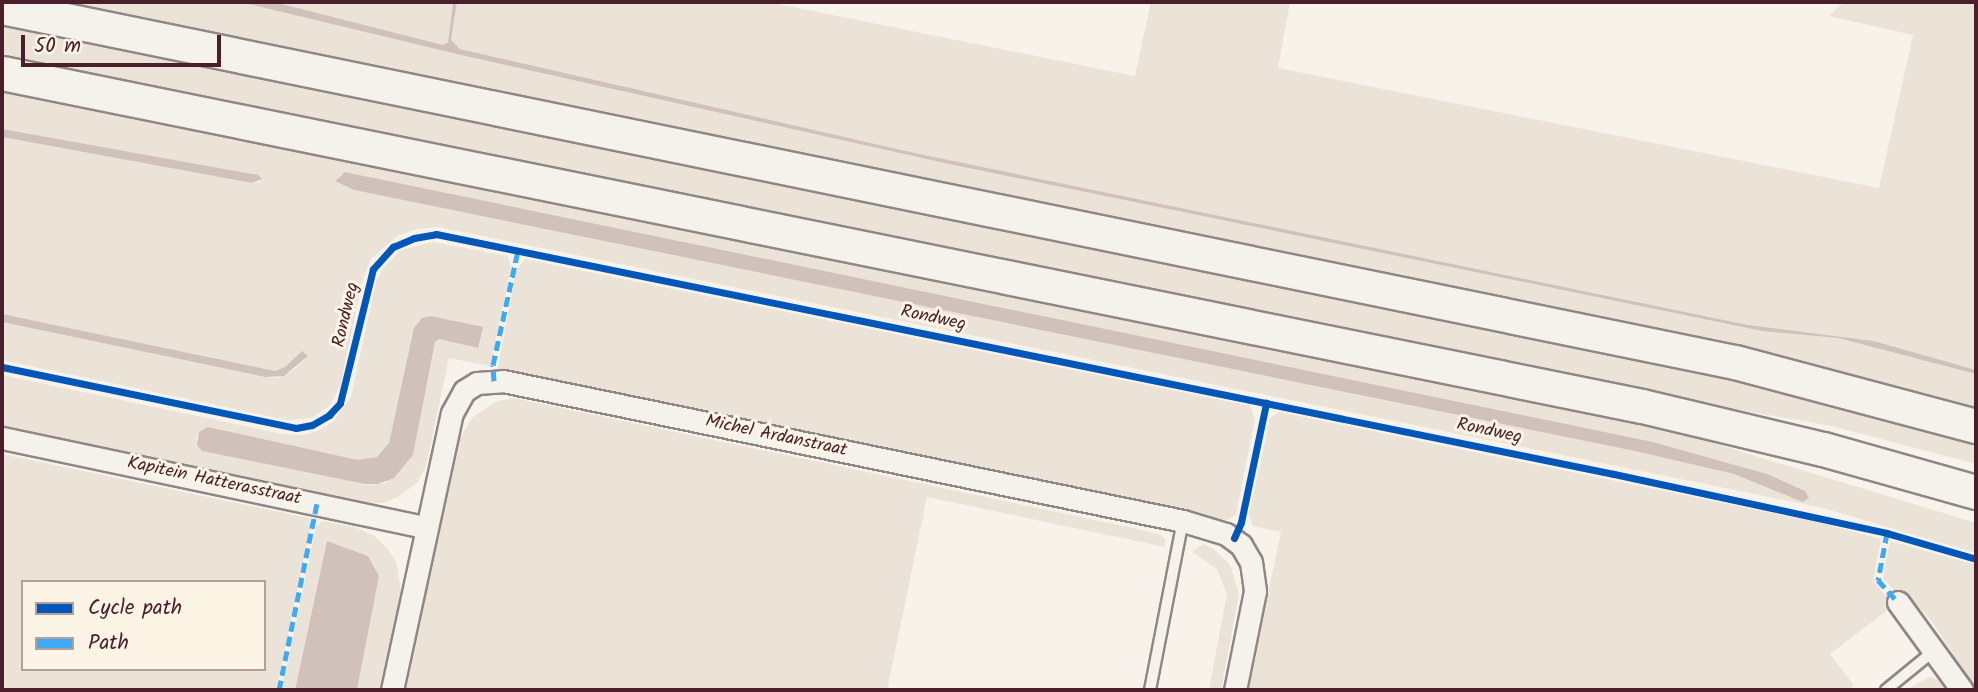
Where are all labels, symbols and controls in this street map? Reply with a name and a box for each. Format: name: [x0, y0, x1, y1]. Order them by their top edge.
scale bar: [24, 21, 224, 65]
text: 50 m: [34, 30, 81, 63]
street label: Rondweg: [329, 280, 365, 350]
street label: Rondweg: [898, 302, 968, 336]
street label: Michel Ardanstraat: [703, 411, 849, 463]
street label: Rondweg: [1454, 415, 1524, 449]
street label: Kapitein Hatterasstraat: [125, 453, 303, 511]
legend: [21, 580, 266, 671]
text: Cycle path: [88, 592, 182, 625]
text: Path: [88, 627, 129, 660]

